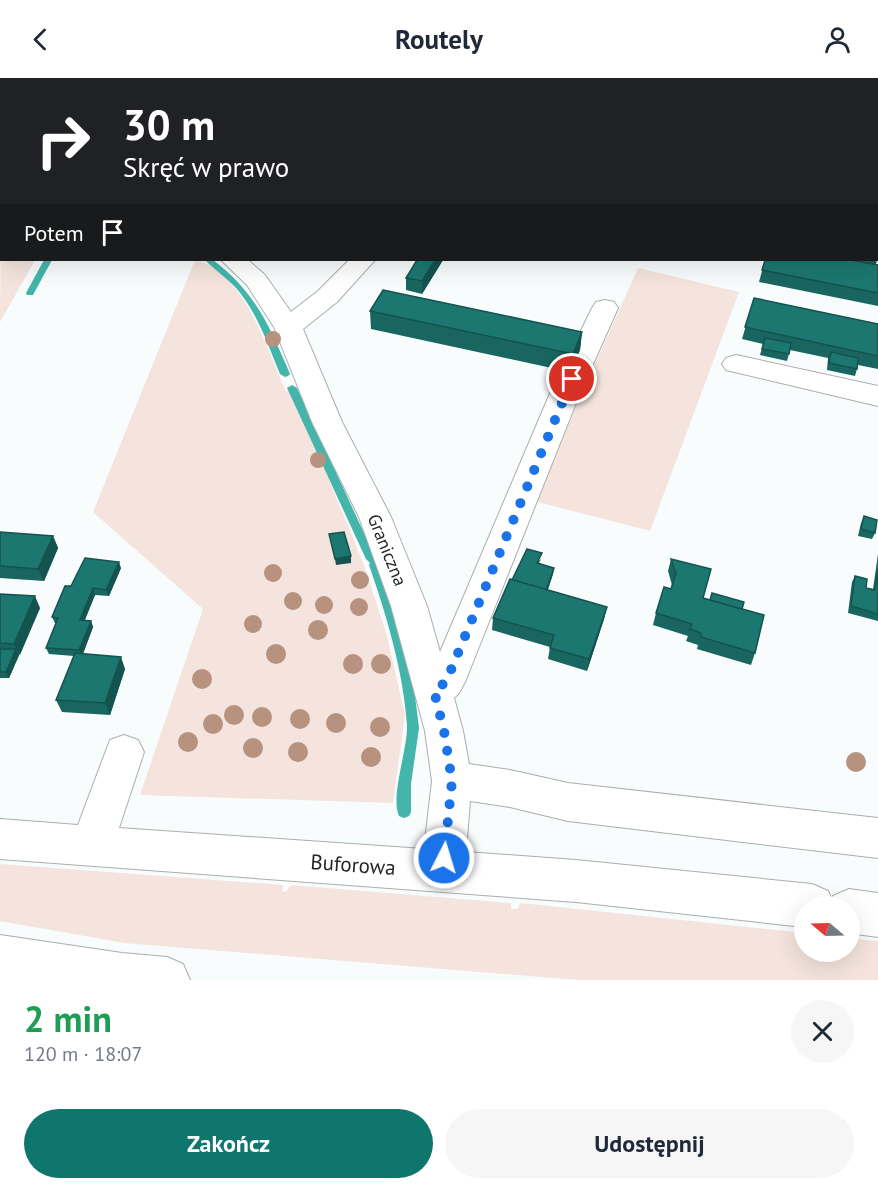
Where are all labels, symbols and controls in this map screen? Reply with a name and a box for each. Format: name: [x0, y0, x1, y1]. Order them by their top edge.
text: Routely: [395, 22, 483, 56]
icon: back: [24, 23, 57, 56]
icon: person: [821, 23, 854, 56]
text: 30 m: [123, 97, 215, 152]
icon: right: [24, 102, 102, 180]
text: Skręć w prawo: [123, 150, 289, 184]
icon: arrive: [96, 216, 129, 249]
text: Potem: [24, 219, 84, 247]
pin: [546, 353, 597, 404]
icon: arrive: [555, 362, 588, 395]
street label: Graniczna: [363, 511, 412, 589]
position arrow: [412, 826, 476, 890]
street label: Buforowa: [310, 848, 397, 881]
north arrow: [794, 896, 860, 962]
map controls: [794, 896, 860, 962]
text: 2 min: [24, 995, 112, 1042]
button: close: [791, 1000, 854, 1063]
text: 120 m · 18:07: [24, 1041, 142, 1067]
button: Zakończ: [24, 1109, 433, 1178]
button: Udostępnij: [445, 1109, 854, 1178]

